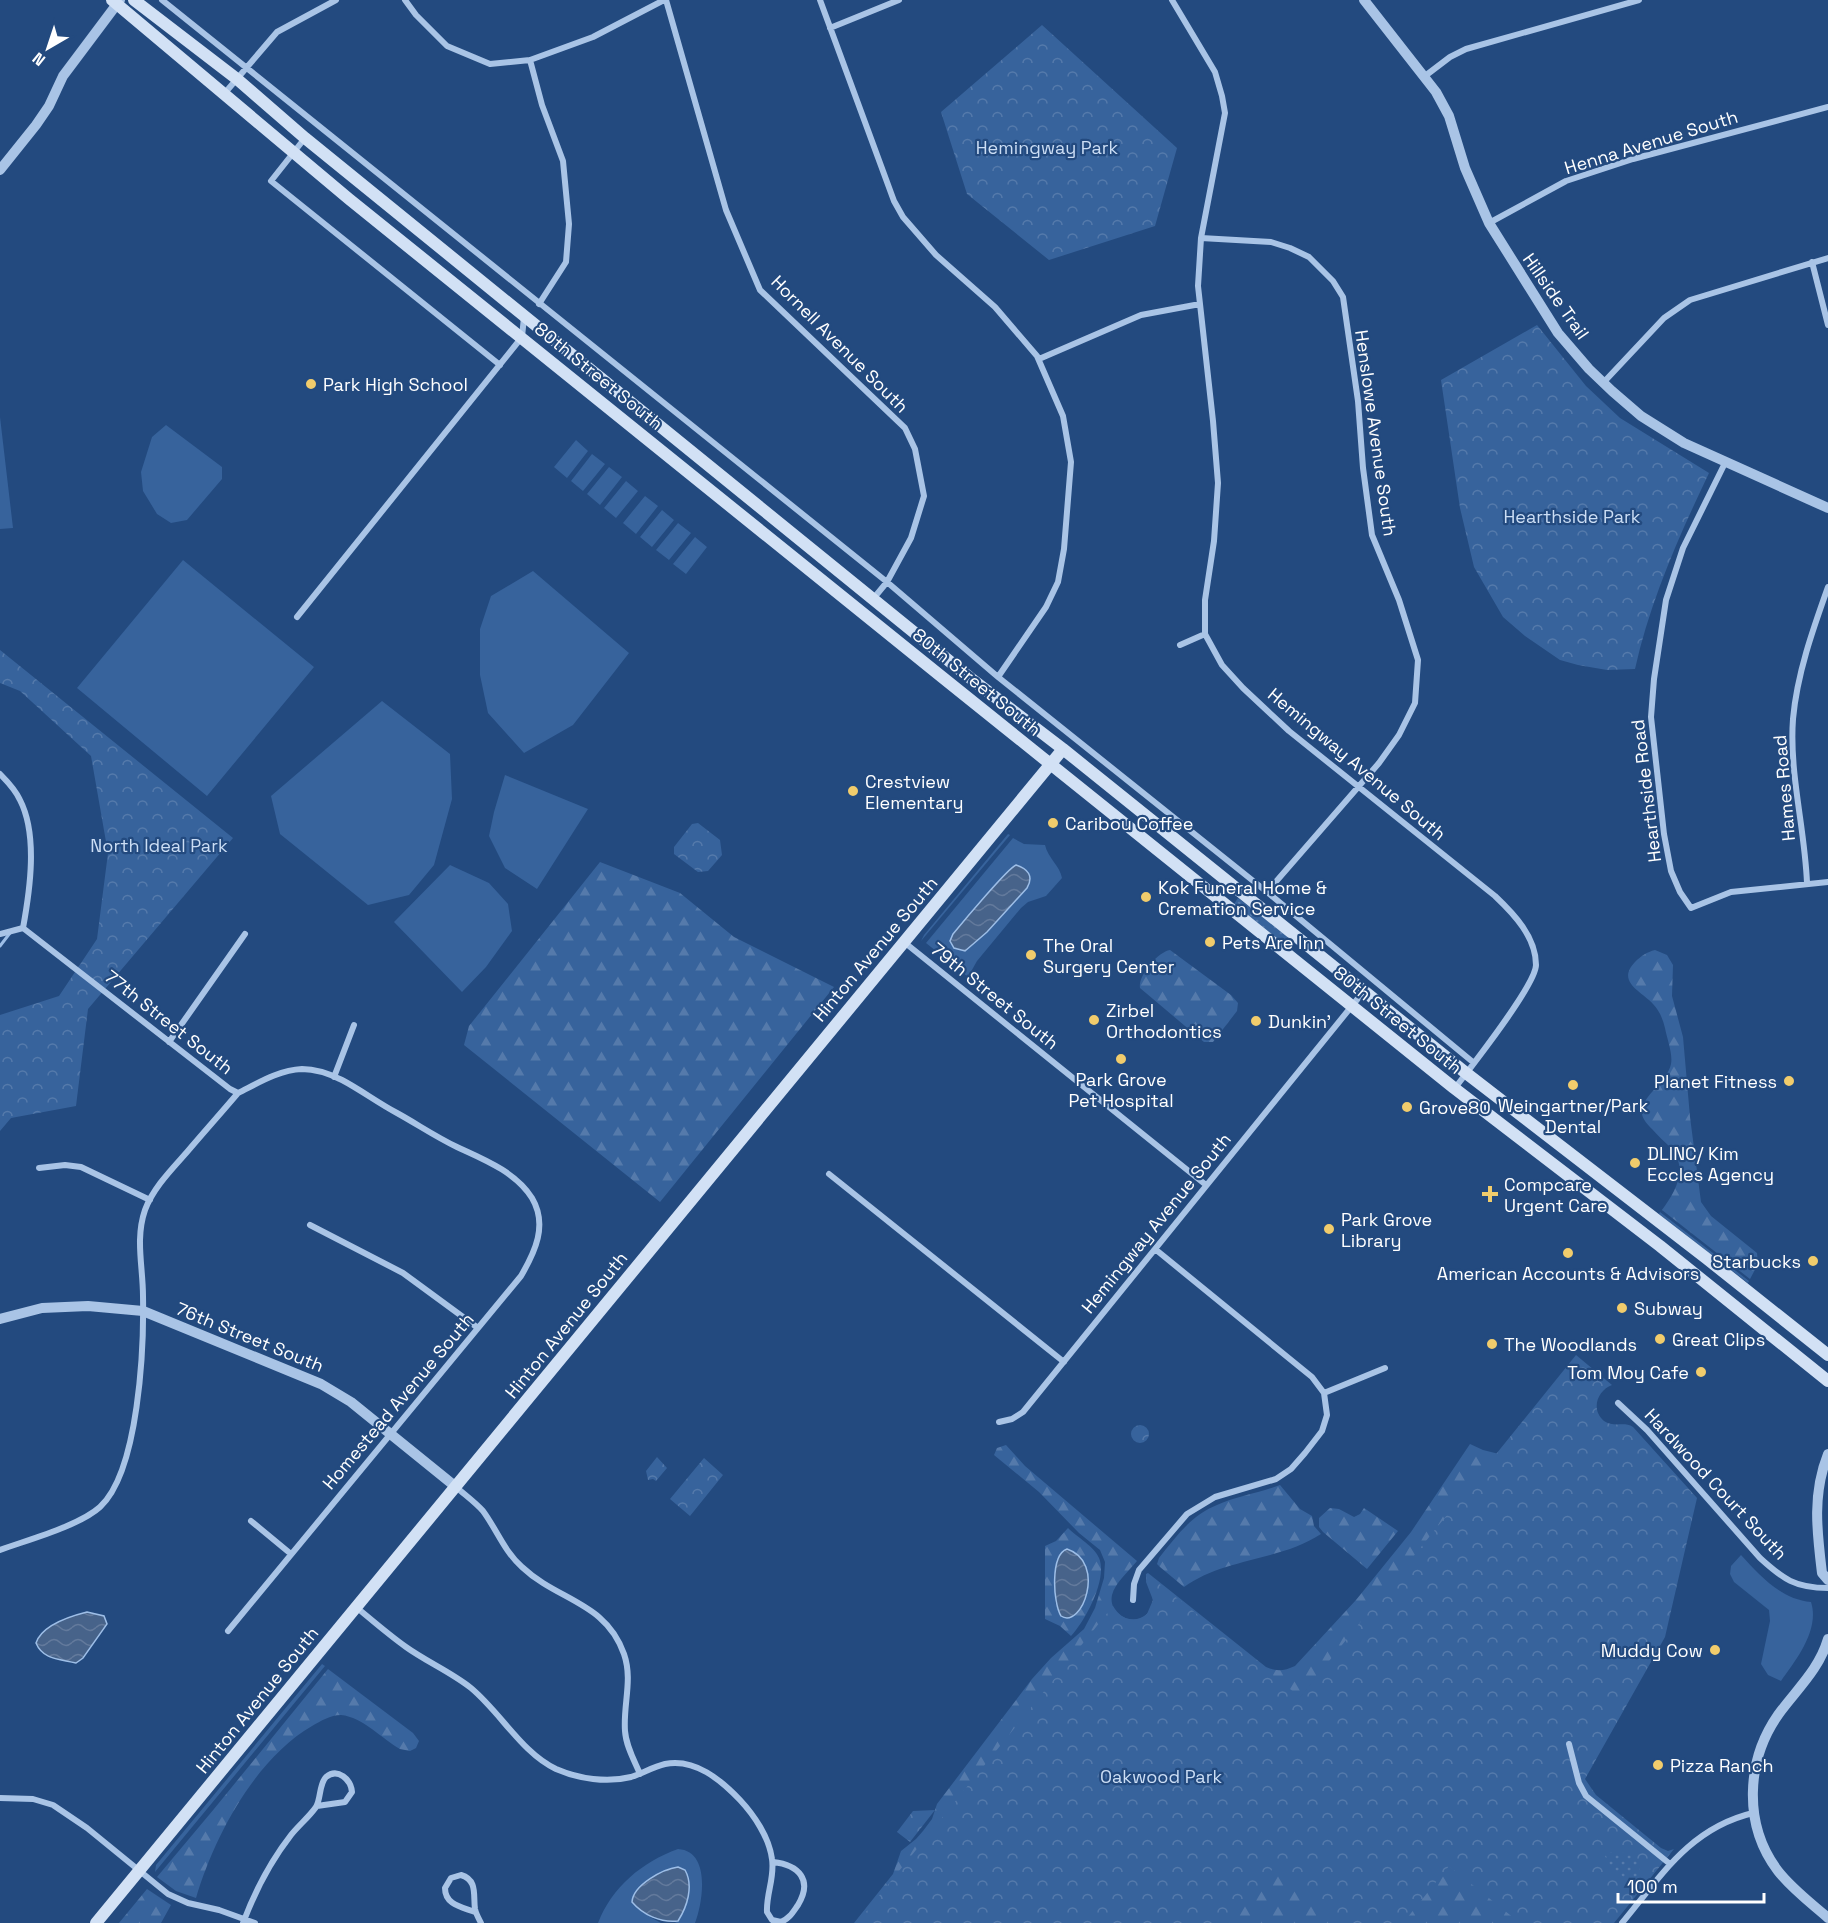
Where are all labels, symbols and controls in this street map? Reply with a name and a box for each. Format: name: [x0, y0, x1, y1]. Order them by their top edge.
north arrow: [18, 18, 78, 78]
text: N: [28, 48, 50, 71]
street label: Henna Avenue South: [1562, 105, 1740, 179]
park label: Hemingway Park: [976, 136, 1119, 159]
street label: Hillside Trail: [1518, 248, 1594, 344]
street label: Hornell Avenue South: [766, 270, 914, 418]
street label: 80th Street South: [530, 317, 668, 435]
street label: Henslowe Avenue South: [1350, 328, 1402, 538]
place label: Park High School: [323, 373, 468, 396]
marker: Park High School: [304, 377, 318, 391]
park label: Hearthside Park: [1503, 505, 1641, 528]
street label: 80th Street South: [908, 623, 1046, 741]
street label: Hemingway Avenue South: [1263, 683, 1451, 845]
street label: Hearthside Road: [1626, 718, 1666, 864]
street label: Hames Road: [1768, 734, 1800, 842]
place label: Crestview Elementary: [865, 770, 964, 814]
marker: Crestview Elementary: [846, 784, 860, 798]
place label: Caribou Coffee: [1065, 812, 1193, 835]
marker: Caribou Coffee: [1046, 816, 1060, 830]
park label: North Ideal Park: [90, 834, 228, 857]
street label: Hinton Avenue South: [808, 872, 942, 1026]
place label: Kok Funeral Home & Cremation Service: [1158, 876, 1327, 920]
marker: Kok Funeral Home & Cremation Service: [1139, 890, 1153, 904]
place label: Pets Are Inn: [1222, 931, 1325, 954]
place label: The Oral Surgery Center: [1043, 934, 1175, 978]
marker: Pets Are Inn: [1203, 935, 1217, 949]
street label: 79th Street South: [927, 938, 1063, 1054]
marker: The Oral Surgery Center: [1024, 948, 1038, 962]
street label: 80th Street South: [1329, 961, 1467, 1079]
street label: 77th Street South: [100, 965, 238, 1079]
place label: Zirbel Orthodontics: [1106, 999, 1222, 1043]
place label: Dunkin': [1268, 1010, 1331, 1033]
marker: Zirbel Orthodontics: [1087, 1013, 1101, 1027]
marker: Dunkin': [1249, 1014, 1263, 1028]
marker: Park Grove Pet Hospital: [1114, 1052, 1128, 1066]
place label: Park Grove Pet Hospital: [1068, 1068, 1174, 1112]
place label: Planet Fitness: [1654, 1070, 1777, 1093]
marker: Planet Fitness: [1782, 1074, 1796, 1088]
marker: Weingartner/Park Dental: [1566, 1078, 1580, 1092]
place label: Weingartner/Park Dental: [1498, 1094, 1649, 1138]
place label: Grove80: [1419, 1096, 1491, 1119]
marker: Grove80: [1400, 1100, 1414, 1114]
street label: Hemingway Avenue South: [1076, 1128, 1236, 1318]
place label: DLINC/ Kim Eccles Agency: [1647, 1142, 1774, 1186]
marker: DLINC/ Kim Eccles Agency: [1628, 1156, 1642, 1170]
place label: Compcare Urgent Care: [1504, 1173, 1607, 1217]
marker: Compcare Urgent Care: [1481, 1185, 1499, 1203]
place label: Park Grove Library: [1341, 1208, 1432, 1252]
marker: Park Grove Library: [1322, 1222, 1336, 1236]
marker: American Accounts & Advisors: [1561, 1246, 1575, 1260]
street label: Hinton Avenue South: [500, 1247, 632, 1403]
place label: Starbucks: [1712, 1250, 1801, 1273]
marker: Starbucks: [1806, 1254, 1820, 1268]
place label: American Accounts & Advisors: [1437, 1262, 1699, 1285]
street label: 76th Street South: [173, 1297, 327, 1377]
place label: Subway: [1634, 1297, 1703, 1320]
marker: Subway: [1615, 1301, 1629, 1315]
street label: Homestead Avenue South: [317, 1308, 479, 1494]
place label: Great Clips: [1672, 1328, 1765, 1351]
marker: Great Clips: [1653, 1332, 1667, 1346]
place label: The Woodlands: [1504, 1333, 1637, 1356]
marker: The Woodlands: [1485, 1337, 1499, 1351]
place label: Tom Moy Cafe: [1567, 1361, 1689, 1384]
marker: Tom Moy Cafe: [1694, 1365, 1708, 1379]
street label: Hardwood Court South: [1640, 1403, 1792, 1565]
street label: Hinton Avenue South: [191, 1622, 323, 1778]
place label: Muddy Cow: [1601, 1639, 1703, 1662]
marker: Muddy Cow: [1708, 1643, 1722, 1657]
place label: Pizza Ranch: [1670, 1754, 1773, 1777]
marker: Pizza Ranch: [1651, 1758, 1665, 1772]
park label: Oakwood Park: [1100, 1765, 1222, 1788]
scale bar: [1618, 1866, 1764, 1904]
text: 100 m: [1627, 1875, 1678, 1898]

